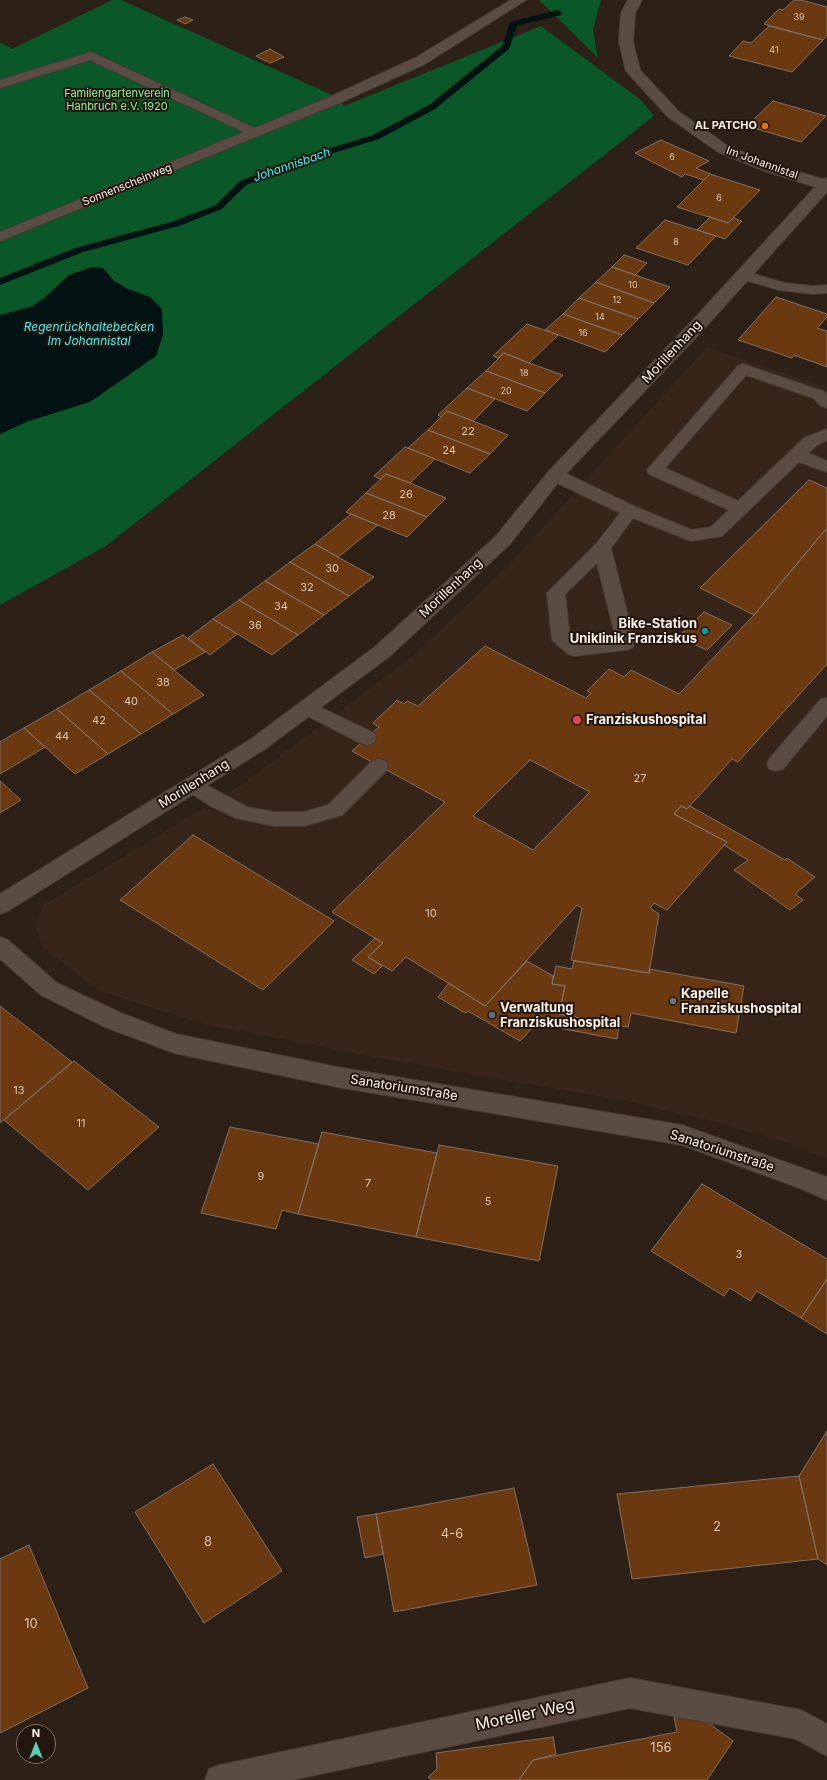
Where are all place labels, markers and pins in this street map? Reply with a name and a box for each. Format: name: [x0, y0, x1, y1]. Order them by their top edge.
place label: AL PATCHO: [695, 119, 757, 133]
marker: AL PATCHO: [760, 121, 770, 131]
place label: Bike-Station Uniklinik Franziskus: [570, 616, 697, 647]
marker: Bike-Station Uniklinik Franziskus: [700, 626, 710, 636]
place label: Franziskushospital: [586, 712, 706, 728]
marker: Franziskushospital: [571, 714, 583, 726]
place label: Kapelle Franziskushospital: [681, 986, 801, 1017]
marker: Kapelle Franziskushospital: [668, 996, 678, 1006]
place label: Verwaltung Franziskushospital: [500, 1000, 620, 1031]
marker: Verwaltung Franziskushospital: [487, 1010, 497, 1020]

